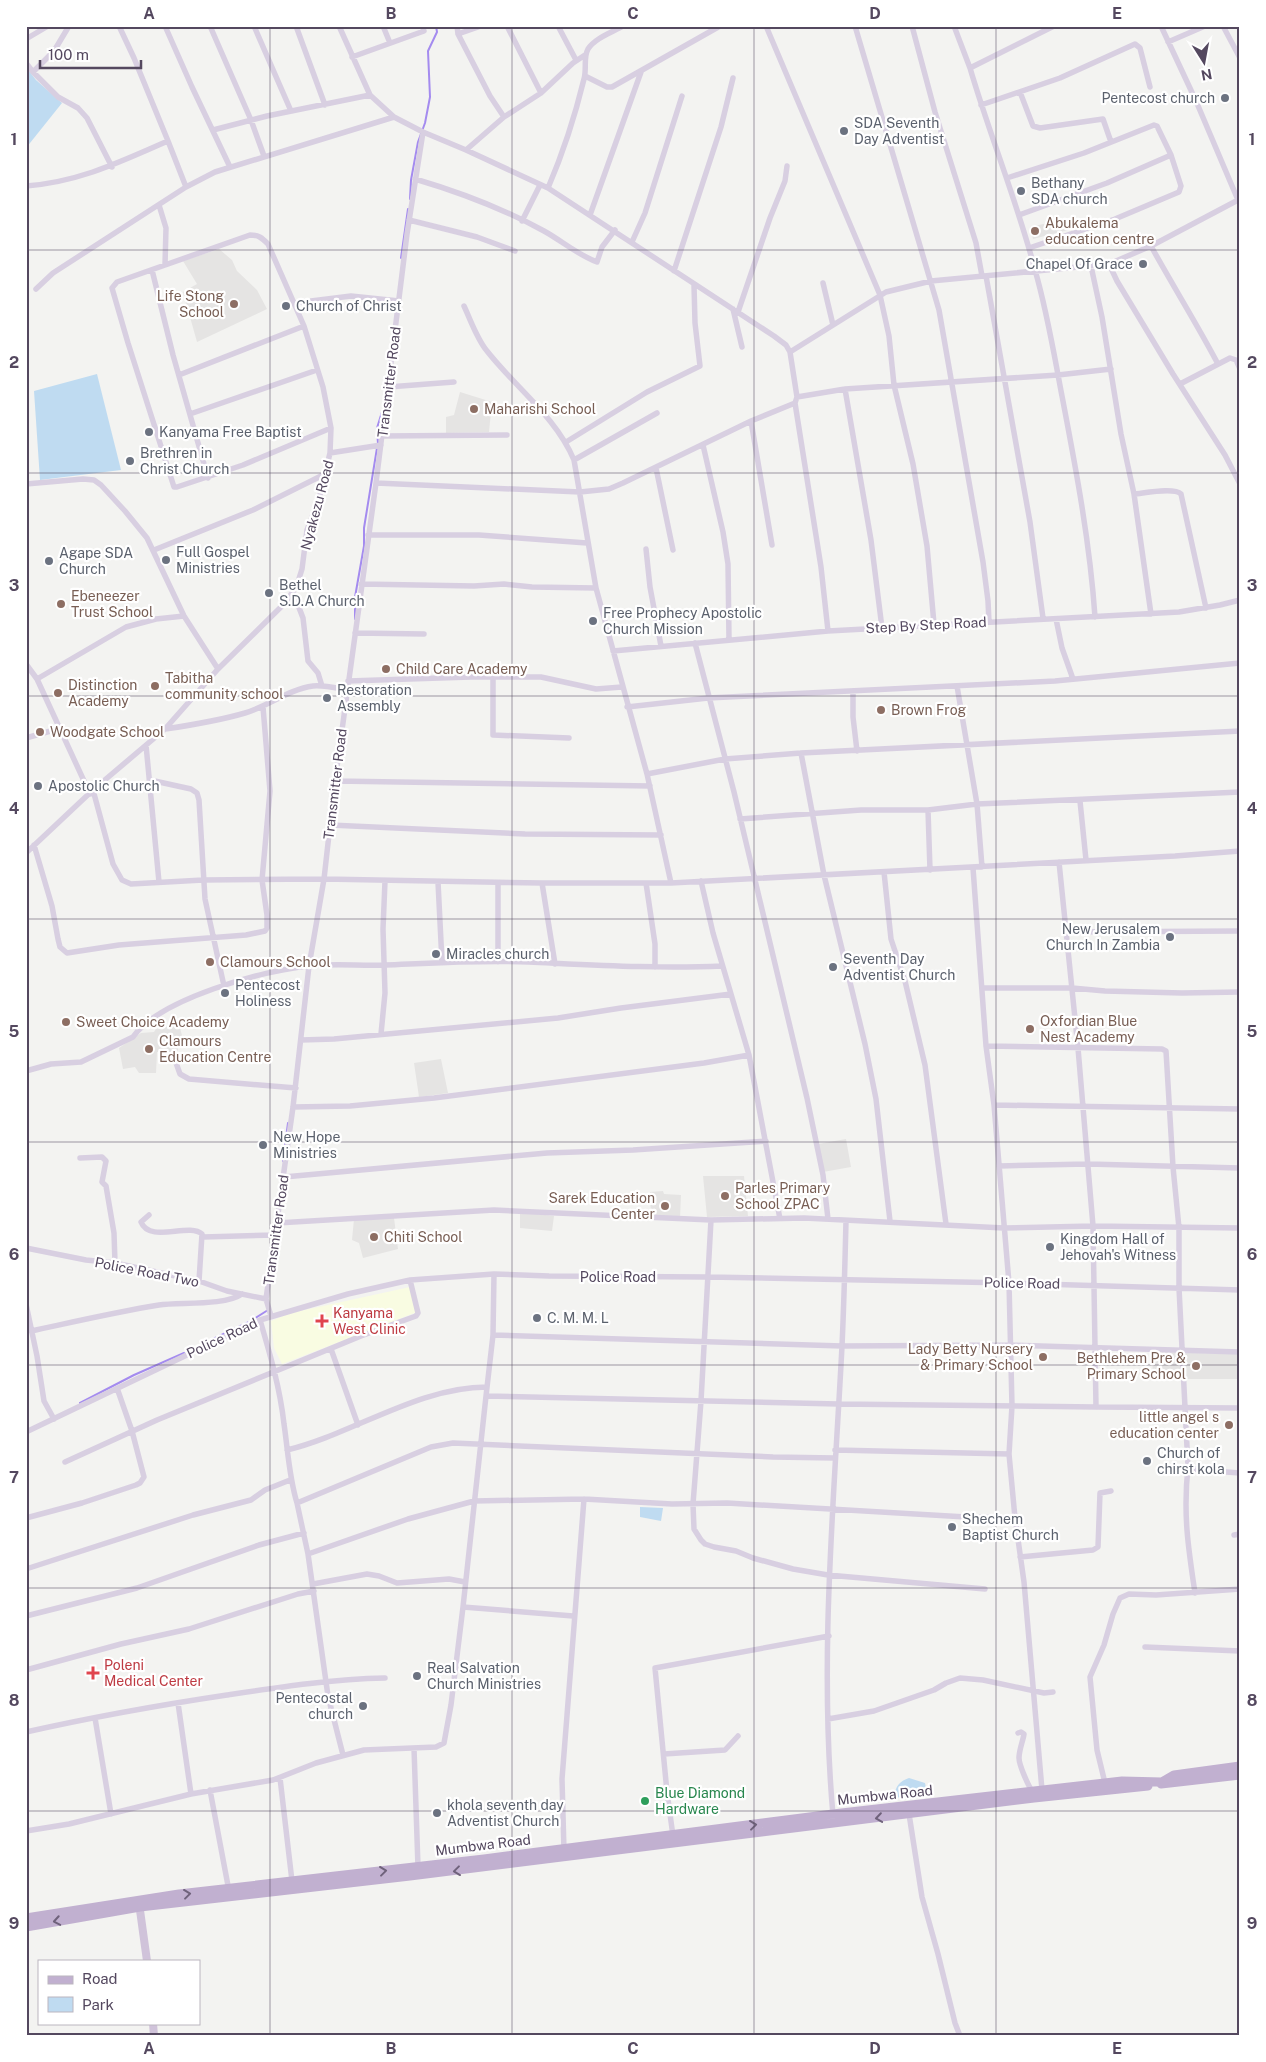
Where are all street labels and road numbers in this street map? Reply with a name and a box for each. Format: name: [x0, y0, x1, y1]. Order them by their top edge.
street label: Transmitter Road: [374, 326, 404, 438]
street label: Nyakezu Road: [297, 458, 337, 552]
street label: Step By Step Road: [865, 614, 987, 636]
street label: Transmitter Road: [320, 728, 350, 840]
street label: Transmitter Road: [260, 1174, 292, 1286]
street label: Police Road Two: [93, 1254, 201, 1290]
street label: Police Road: [580, 1269, 656, 1285]
street label: Police Road: [984, 1274, 1060, 1292]
street label: Police Road: [184, 1315, 260, 1361]
street label: Mumbwa Road: [836, 1782, 934, 1808]
street label: Mumbwa Road: [434, 1831, 532, 1859]

